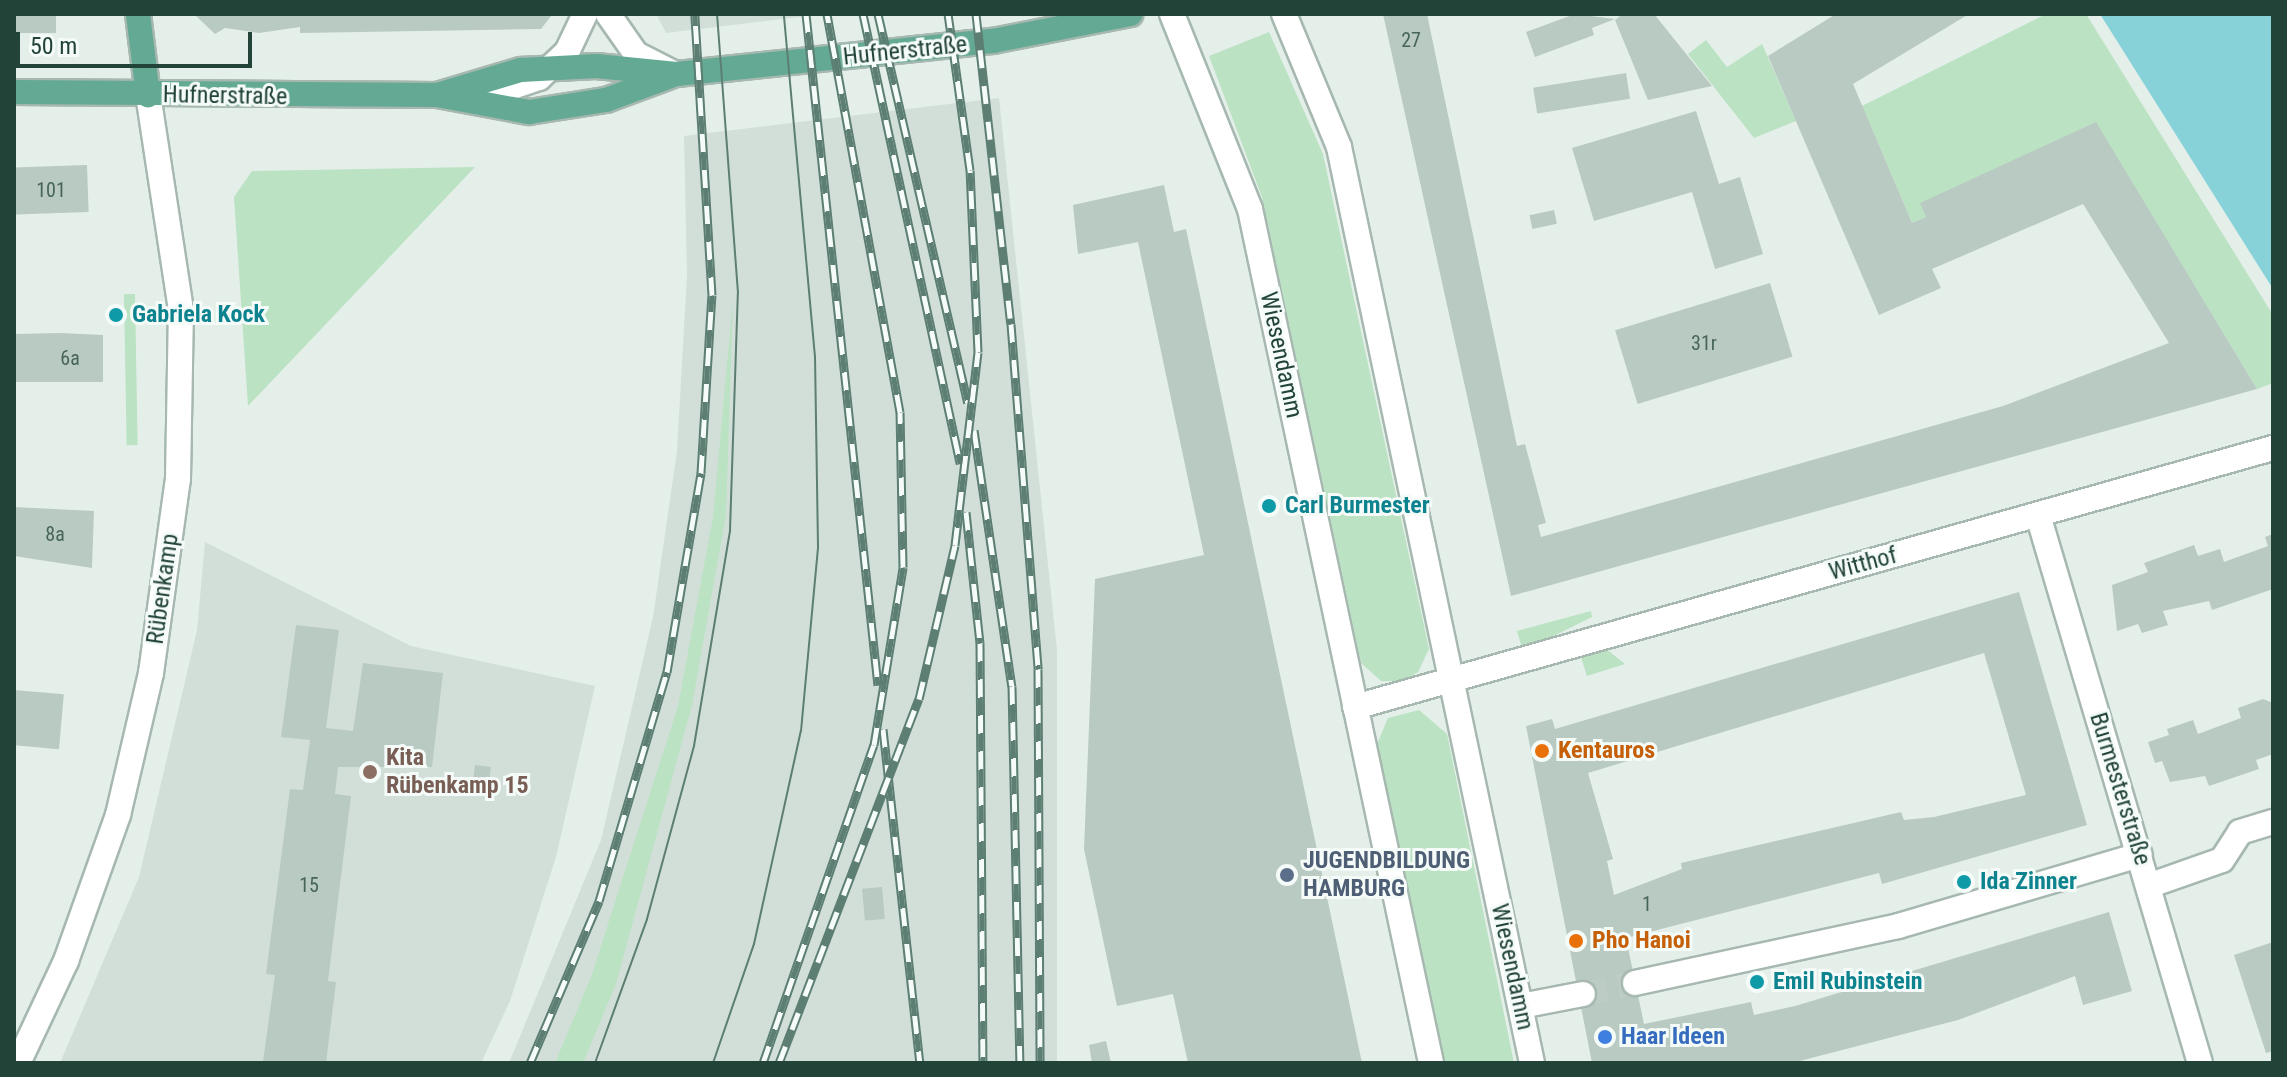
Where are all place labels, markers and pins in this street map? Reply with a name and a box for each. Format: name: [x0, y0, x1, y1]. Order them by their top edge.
place label: Gabriela Kock: [132, 301, 265, 329]
marker: Gabriela Kock: [107, 306, 125, 324]
place label: Carl Burmester: [1285, 492, 1430, 520]
marker: Carl Burmester: [1260, 497, 1278, 515]
place label: Kentauros: [1558, 737, 1655, 765]
marker: Kentauros: [1533, 742, 1551, 760]
place label: Kita Rübenkamp 15: [386, 744, 529, 800]
marker: Kita Rübenkamp 15: [361, 763, 379, 781]
place label: JUGENDBILDUNG HAMBURG: [1303, 847, 1470, 903]
marker: JUGENDBILDUNG HAMBURG: [1278, 866, 1296, 884]
place label: Ida Zinner: [1980, 868, 2077, 896]
marker: Ida Zinner: [1955, 873, 1973, 891]
place label: Pho Hanoi: [1592, 927, 1691, 955]
marker: Pho Hanoi: [1567, 932, 1585, 950]
place label: Emil Rubinstein: [1773, 968, 1923, 996]
marker: Emil Rubinstein: [1748, 973, 1766, 991]
place label: Haar Ideen: [1621, 1023, 1725, 1051]
marker: Haar Ideen: [1596, 1028, 1614, 1046]

